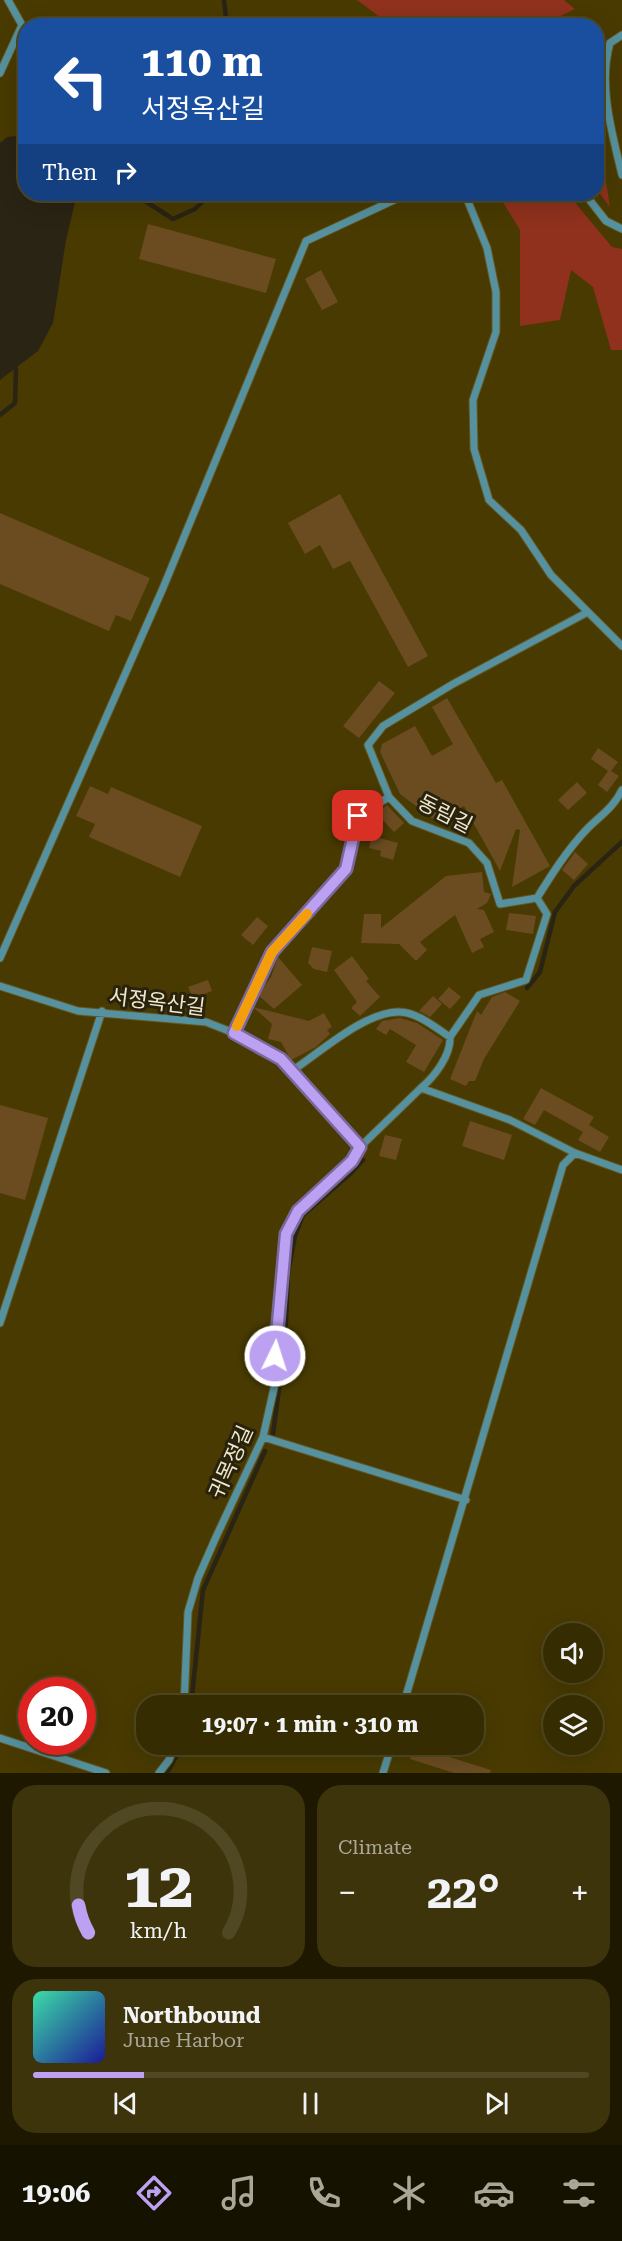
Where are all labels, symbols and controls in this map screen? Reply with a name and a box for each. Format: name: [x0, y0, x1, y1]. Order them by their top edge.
text: 110 m: [141, 37, 263, 86]
icon: left: [42, 42, 120, 120]
text: 서정옥산길: [141, 93, 265, 125]
icon: right: [109, 156, 142, 189]
text: Then: [42, 160, 97, 185]
pin: [332, 790, 383, 841]
street label: 동림길: [414, 790, 476, 838]
icon: arrive: [341, 799, 374, 832]
street label: 서정옥산길: [108, 984, 206, 1020]
position arrow: [243, 1324, 307, 1388]
street label: 귀목정길: [204, 1422, 258, 1502]
map controls: [543, 1623, 603, 1755]
button: sound: [543, 1623, 603, 1683]
speed limit sign: 20: [18, 1677, 96, 1755]
button: layers: [543, 1695, 603, 1755]
text: 19:07 · 1 min · 310 m: [201, 1712, 419, 1737]
text: Climate: [338, 1835, 412, 1859]
text: 12: [124, 1849, 193, 1922]
text: 22°: [427, 1866, 500, 1919]
text: −: [338, 1873, 356, 1912]
text: +: [571, 1873, 589, 1912]
text: km/h: [130, 1918, 187, 1943]
text: Northbound: [123, 2003, 261, 2028]
text: June Harbor: [123, 2028, 244, 2052]
icon: previous: [109, 2087, 142, 2120]
icon: pause: [294, 2087, 327, 2120]
icon: next: [480, 2087, 513, 2120]
icon: directions: [133, 2172, 175, 2214]
icon: music: [218, 2172, 260, 2214]
icon: phone: [303, 2172, 345, 2214]
icon: climate: [388, 2172, 430, 2214]
icon: car: [473, 2172, 515, 2214]
icon: filters: [558, 2172, 600, 2214]
text: 19:06: [22, 2177, 90, 2209]

